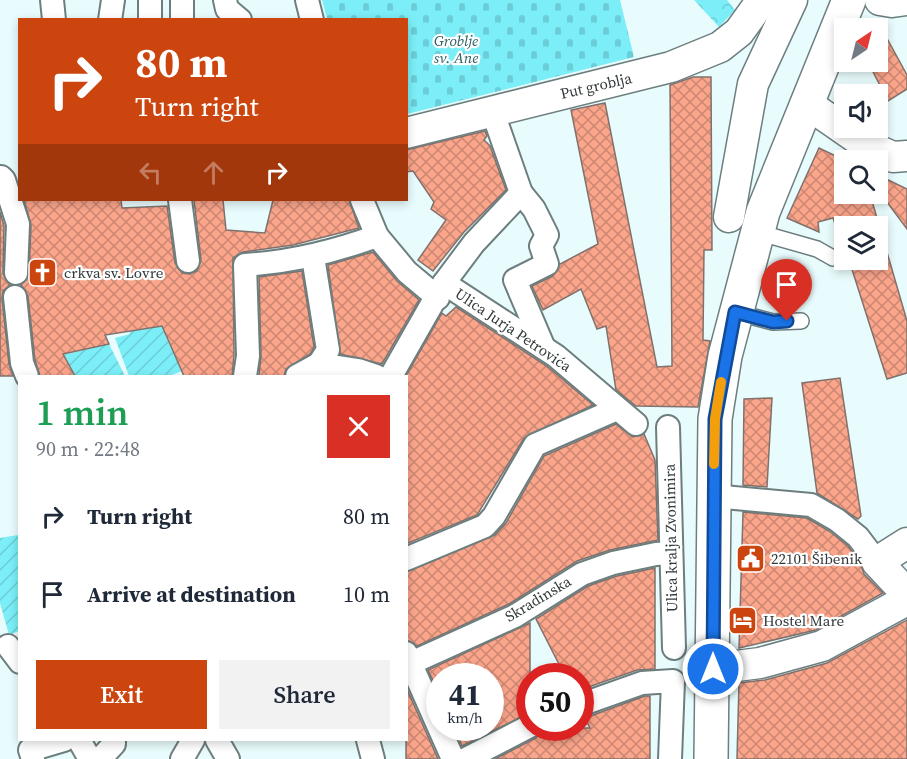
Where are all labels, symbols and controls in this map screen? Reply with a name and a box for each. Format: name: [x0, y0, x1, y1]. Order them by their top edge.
north arrow: [834, 18, 888, 72]
map controls: [834, 18, 888, 270]
park label: Groblje sv. Ane: [434, 30, 478, 68]
text: 80 m: [135, 33, 228, 91]
icon: right: [36, 42, 114, 120]
street label: Put groblja: [558, 67, 634, 104]
button: sound: [834, 84, 888, 138]
text: Turn right: [135, 88, 259, 125]
button: search: [834, 150, 888, 204]
icon: left: [134, 156, 167, 189]
icon: ahead: [197, 156, 230, 189]
icon: right: [260, 156, 293, 189]
button: layers: [834, 216, 888, 270]
church icon: crkva sv. Lovre: [27, 257, 59, 289]
pin: [761, 259, 812, 321]
place label: crkva sv. Lovre: [64, 262, 164, 283]
icon: arrive: [770, 268, 803, 301]
street label: Ulica Jurja Petrovića: [451, 283, 576, 377]
text: 1 min: [36, 388, 128, 437]
button: close: [327, 395, 390, 458]
text: 90 m · 22:48: [36, 435, 140, 463]
street label: Ulica kralja Zvonimira: [659, 463, 682, 613]
icon: right: [36, 500, 69, 533]
text: Turn right: [87, 501, 192, 531]
text: 80 m: [343, 501, 390, 531]
public building icon: 22101 Šibenik: [734, 543, 766, 575]
place label: 22101 Šibenik: [771, 548, 863, 569]
street label: Skradinska: [501, 570, 575, 627]
icon: arrive: [36, 578, 69, 611]
text: Arrive at destination: [87, 579, 296, 609]
text: 10 m: [343, 579, 390, 609]
hotel icon: Hostel Mare: [726, 605, 758, 637]
place label: Hostel Mare: [763, 610, 845, 631]
position arrow: [681, 637, 745, 701]
button: Exit: [36, 660, 207, 729]
button: Share: [219, 660, 390, 729]
speed limit sign: 50: [516, 663, 594, 741]
text: 41: [449, 674, 481, 715]
text: km/h: [447, 707, 483, 728]

